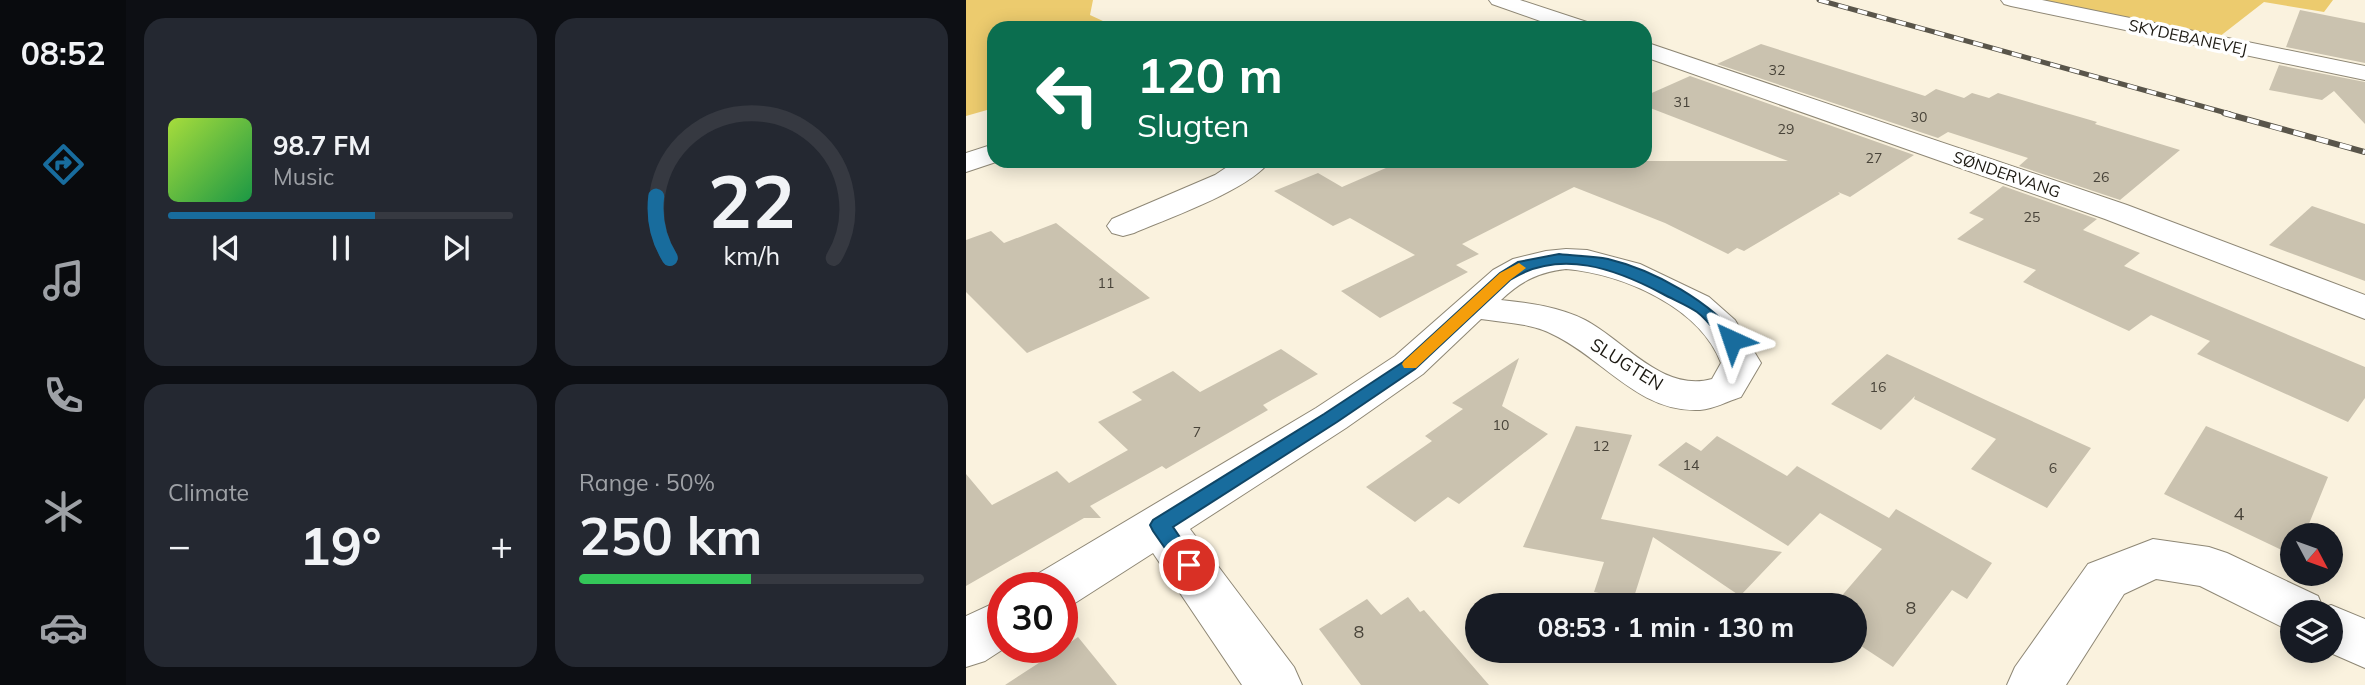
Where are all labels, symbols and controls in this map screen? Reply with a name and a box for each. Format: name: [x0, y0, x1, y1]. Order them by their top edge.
street label: SKYDEBANEVEJ: [2127, 15, 2249, 59]
text: 08:52: [21, 33, 105, 73]
text: 120 m: [1137, 44, 1283, 105]
icon: left: [1022, 49, 1113, 140]
house number: 32: [1769, 61, 1785, 79]
house number: 31: [1674, 93, 1690, 111]
text: Slugten: [1137, 105, 1250, 145]
house number: 30: [1911, 108, 1927, 126]
house number: 29: [1778, 120, 1794, 138]
text: 98.7 FM: [273, 129, 371, 162]
icon: directions: [39, 140, 88, 189]
street label: SØNDERVANG: [1951, 146, 2063, 202]
house number: 27: [1866, 149, 1882, 167]
text: 22: [708, 156, 795, 247]
text: Music: [273, 162, 334, 191]
house number: 26: [2093, 168, 2109, 186]
house number: 25: [2024, 208, 2040, 226]
icon: previous: [207, 229, 245, 267]
icon: pause: [322, 229, 360, 267]
icon: next: [437, 229, 475, 267]
text: km/h: [723, 240, 780, 271]
icon: music: [39, 256, 88, 305]
house number: 11: [1098, 274, 1114, 292]
position arrow: [1695, 303, 1769, 377]
street label: SLUGTEN: [1586, 333, 1668, 395]
icon: phone: [39, 371, 88, 420]
house number: 16: [1870, 378, 1886, 396]
house number: 10: [1493, 416, 1509, 434]
house number: 7: [1193, 423, 1201, 441]
house number: 12: [1593, 437, 1609, 455]
house number: 14: [1683, 456, 1700, 474]
house number: 6: [2049, 459, 2057, 477]
text: Range · 50%: [579, 468, 715, 497]
text: Climate: [168, 478, 249, 507]
icon: climate: [39, 487, 88, 536]
house number: 4: [2234, 502, 2245, 525]
text: 250 km: [579, 503, 762, 568]
text: 19°: [299, 513, 382, 578]
text: −: [168, 521, 191, 569]
text: +: [490, 521, 513, 569]
north arrow: [2280, 523, 2343, 586]
map controls: [2280, 523, 2343, 663]
pin: [1159, 535, 1219, 595]
icon: arrive: [1170, 546, 1208, 584]
speed limit sign: 30: [987, 572, 1078, 663]
house number: 8: [1906, 596, 1916, 619]
button: layers: [2280, 600, 2343, 663]
icon: car: [39, 603, 88, 652]
text: 08:53 · 1 min · 130 m: [1538, 611, 1794, 644]
house number: 8: [1354, 620, 1364, 643]

